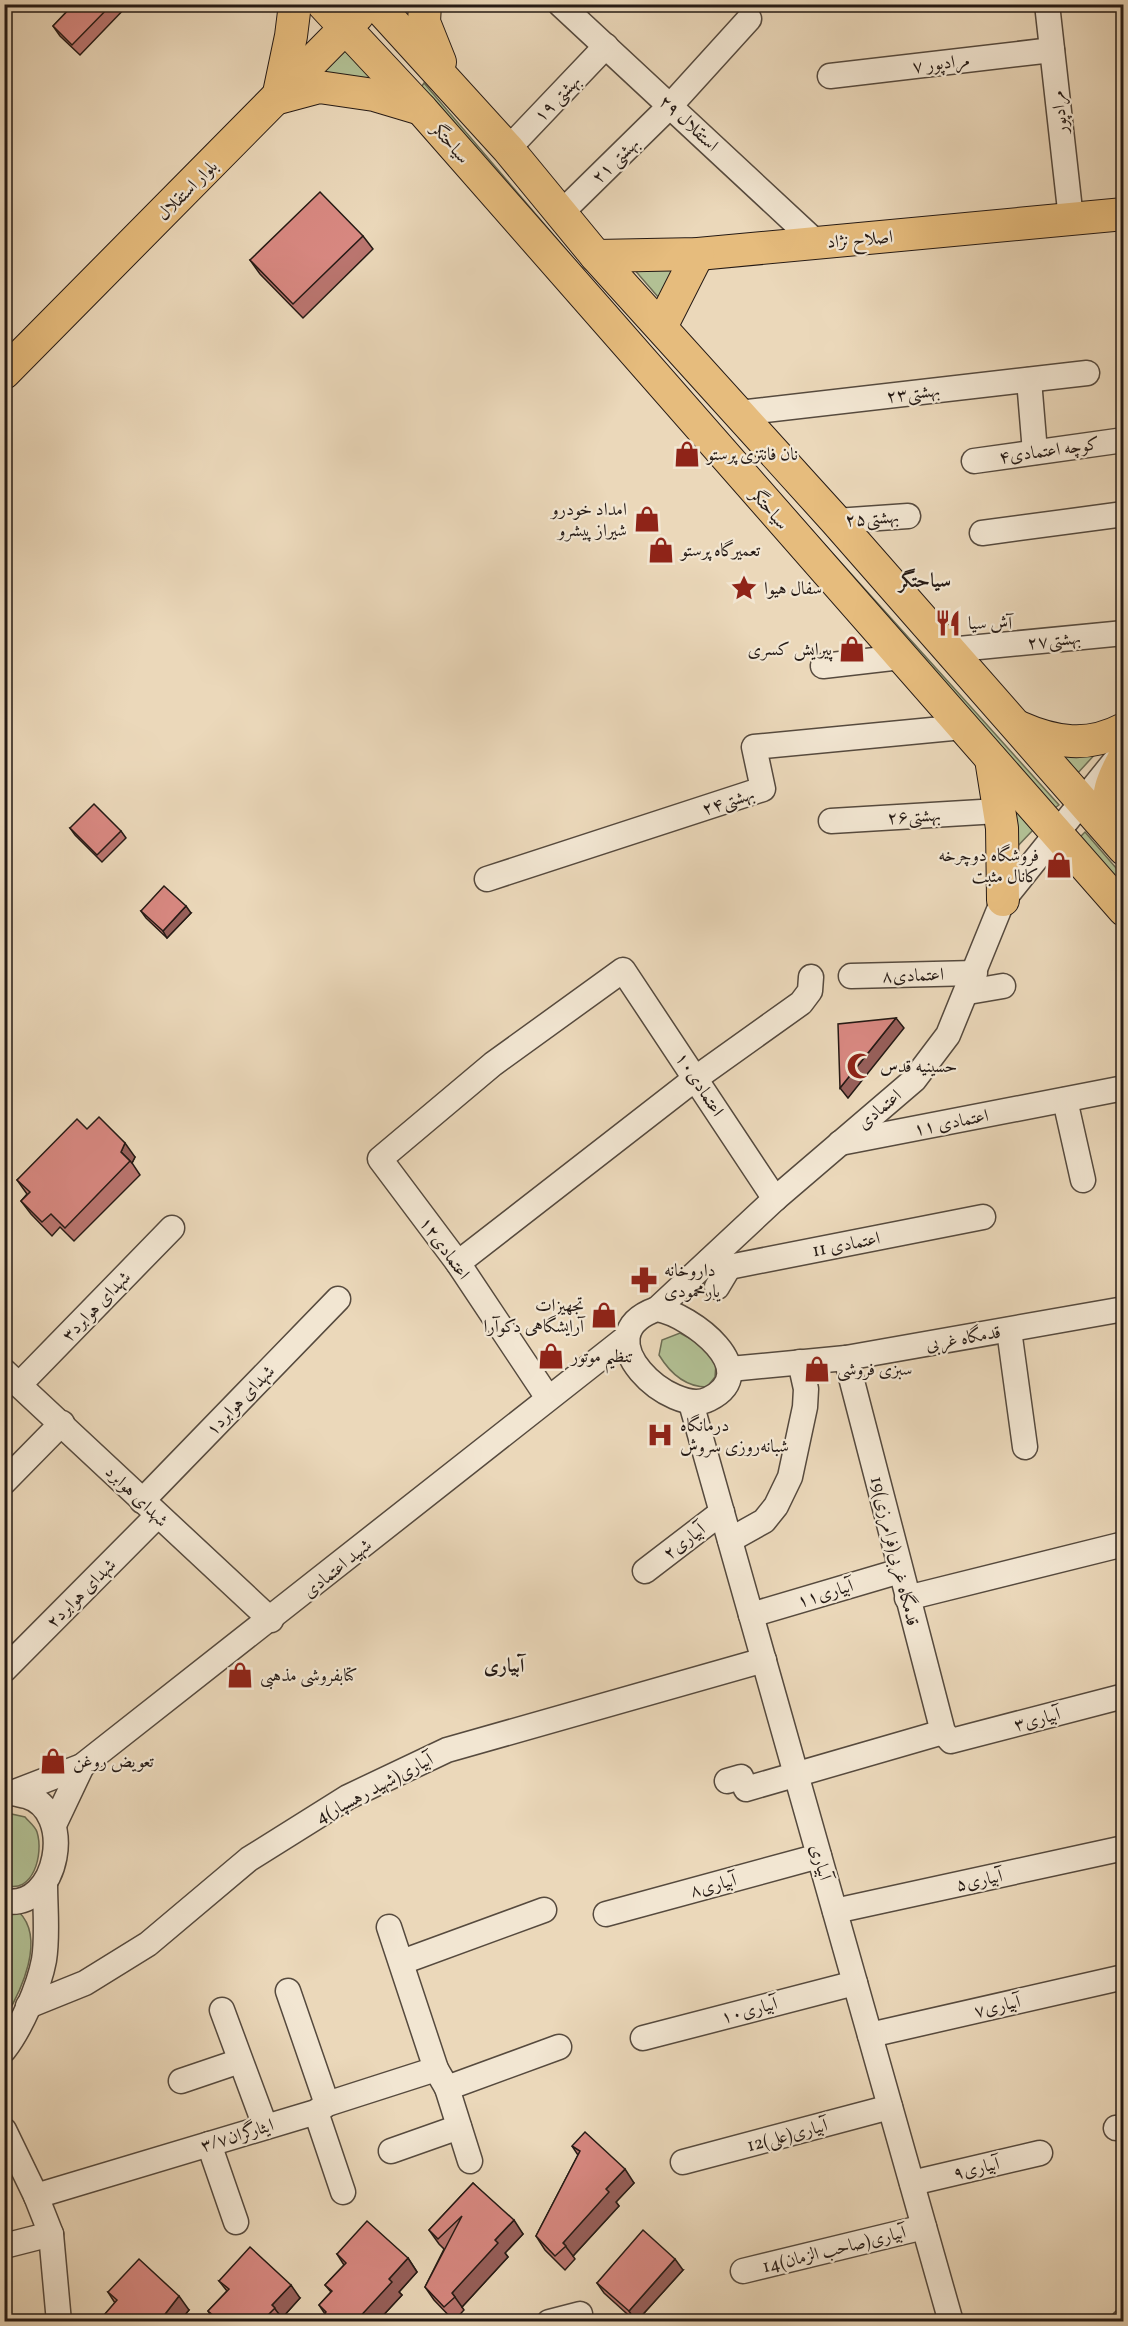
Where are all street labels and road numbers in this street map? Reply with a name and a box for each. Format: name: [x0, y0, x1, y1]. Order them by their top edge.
street label: ۷ مرادپور: [911, 49, 971, 80]
street label: ۱۹ بهشتی: [529, 70, 587, 128]
street label: مرادپور: [1046, 89, 1075, 137]
street label: ۲۹ استقلال: [653, 90, 723, 158]
street label: سیاحتگر: [424, 117, 475, 170]
street label: ۲۱ بهشتی: [587, 132, 645, 190]
street label: بلوار استقلال: [152, 155, 224, 227]
street label: اصلاح نژاد: [826, 225, 894, 258]
street label: ۲۳بهشتی: [885, 379, 941, 410]
street label: کوچه اعتمادی۴: [997, 432, 1101, 471]
street label: سیاحتگر: [743, 483, 794, 536]
street label: ۲۵بهشتی: [844, 505, 900, 534]
street label: ۲۷بهشتی: [1026, 626, 1082, 657]
street label: ۲۴بهشتی: [699, 782, 758, 823]
street label: ۲۶بهشتی: [886, 804, 942, 831]
street label: اعتمادی۸: [882, 963, 944, 990]
street label: اعتمادی۱۰: [669, 1048, 729, 1122]
street label: اعتمادی: [852, 1084, 908, 1136]
street label: ۱۱ اعتمادی: [912, 1104, 991, 1143]
street label: اعتمادی۱۲: [412, 1212, 475, 1286]
street label: 11 اعتمادی: [810, 1227, 883, 1264]
street label: ۳شهدای هوابرد: [57, 1266, 137, 1348]
street label: قدمگاه غربی: [924, 1320, 1003, 1358]
street label: شهدای هوابرد۱: [201, 1360, 281, 1442]
street label: شهدای هوابرد: [99, 1461, 173, 1534]
street label: 19قدمگاه غربی(فرامرزی): [863, 1474, 925, 1629]
street label: آبیاری۲: [659, 1517, 713, 1566]
street label: شهید اعتمادی: [298, 1534, 378, 1605]
street label: شهدای هوابرد۲: [42, 1554, 123, 1635]
street label: آبیاری۱۱: [794, 1573, 859, 1615]
street label: آبیاری۳: [1011, 1702, 1065, 1739]
street label: 4آبیاری(شهید رهسپار): [312, 1747, 440, 1831]
street label: آبیاری: [803, 1841, 837, 1885]
street label: آبیاری۵: [954, 1864, 1007, 1899]
street label: آبیاری۸: [687, 1868, 741, 1905]
street label: آبیاری۷: [972, 1990, 1025, 2025]
street label: آبیاری۱۰: [718, 1991, 782, 2031]
street label: ایثارگران۳/۷: [197, 2112, 277, 2159]
street label: 12آبیاری(علی): [744, 2113, 833, 2159]
street label: آبیاری۹: [951, 2152, 1004, 2187]
street label: 14آبیاری(صاحب الزمان): [760, 2220, 911, 2280]

